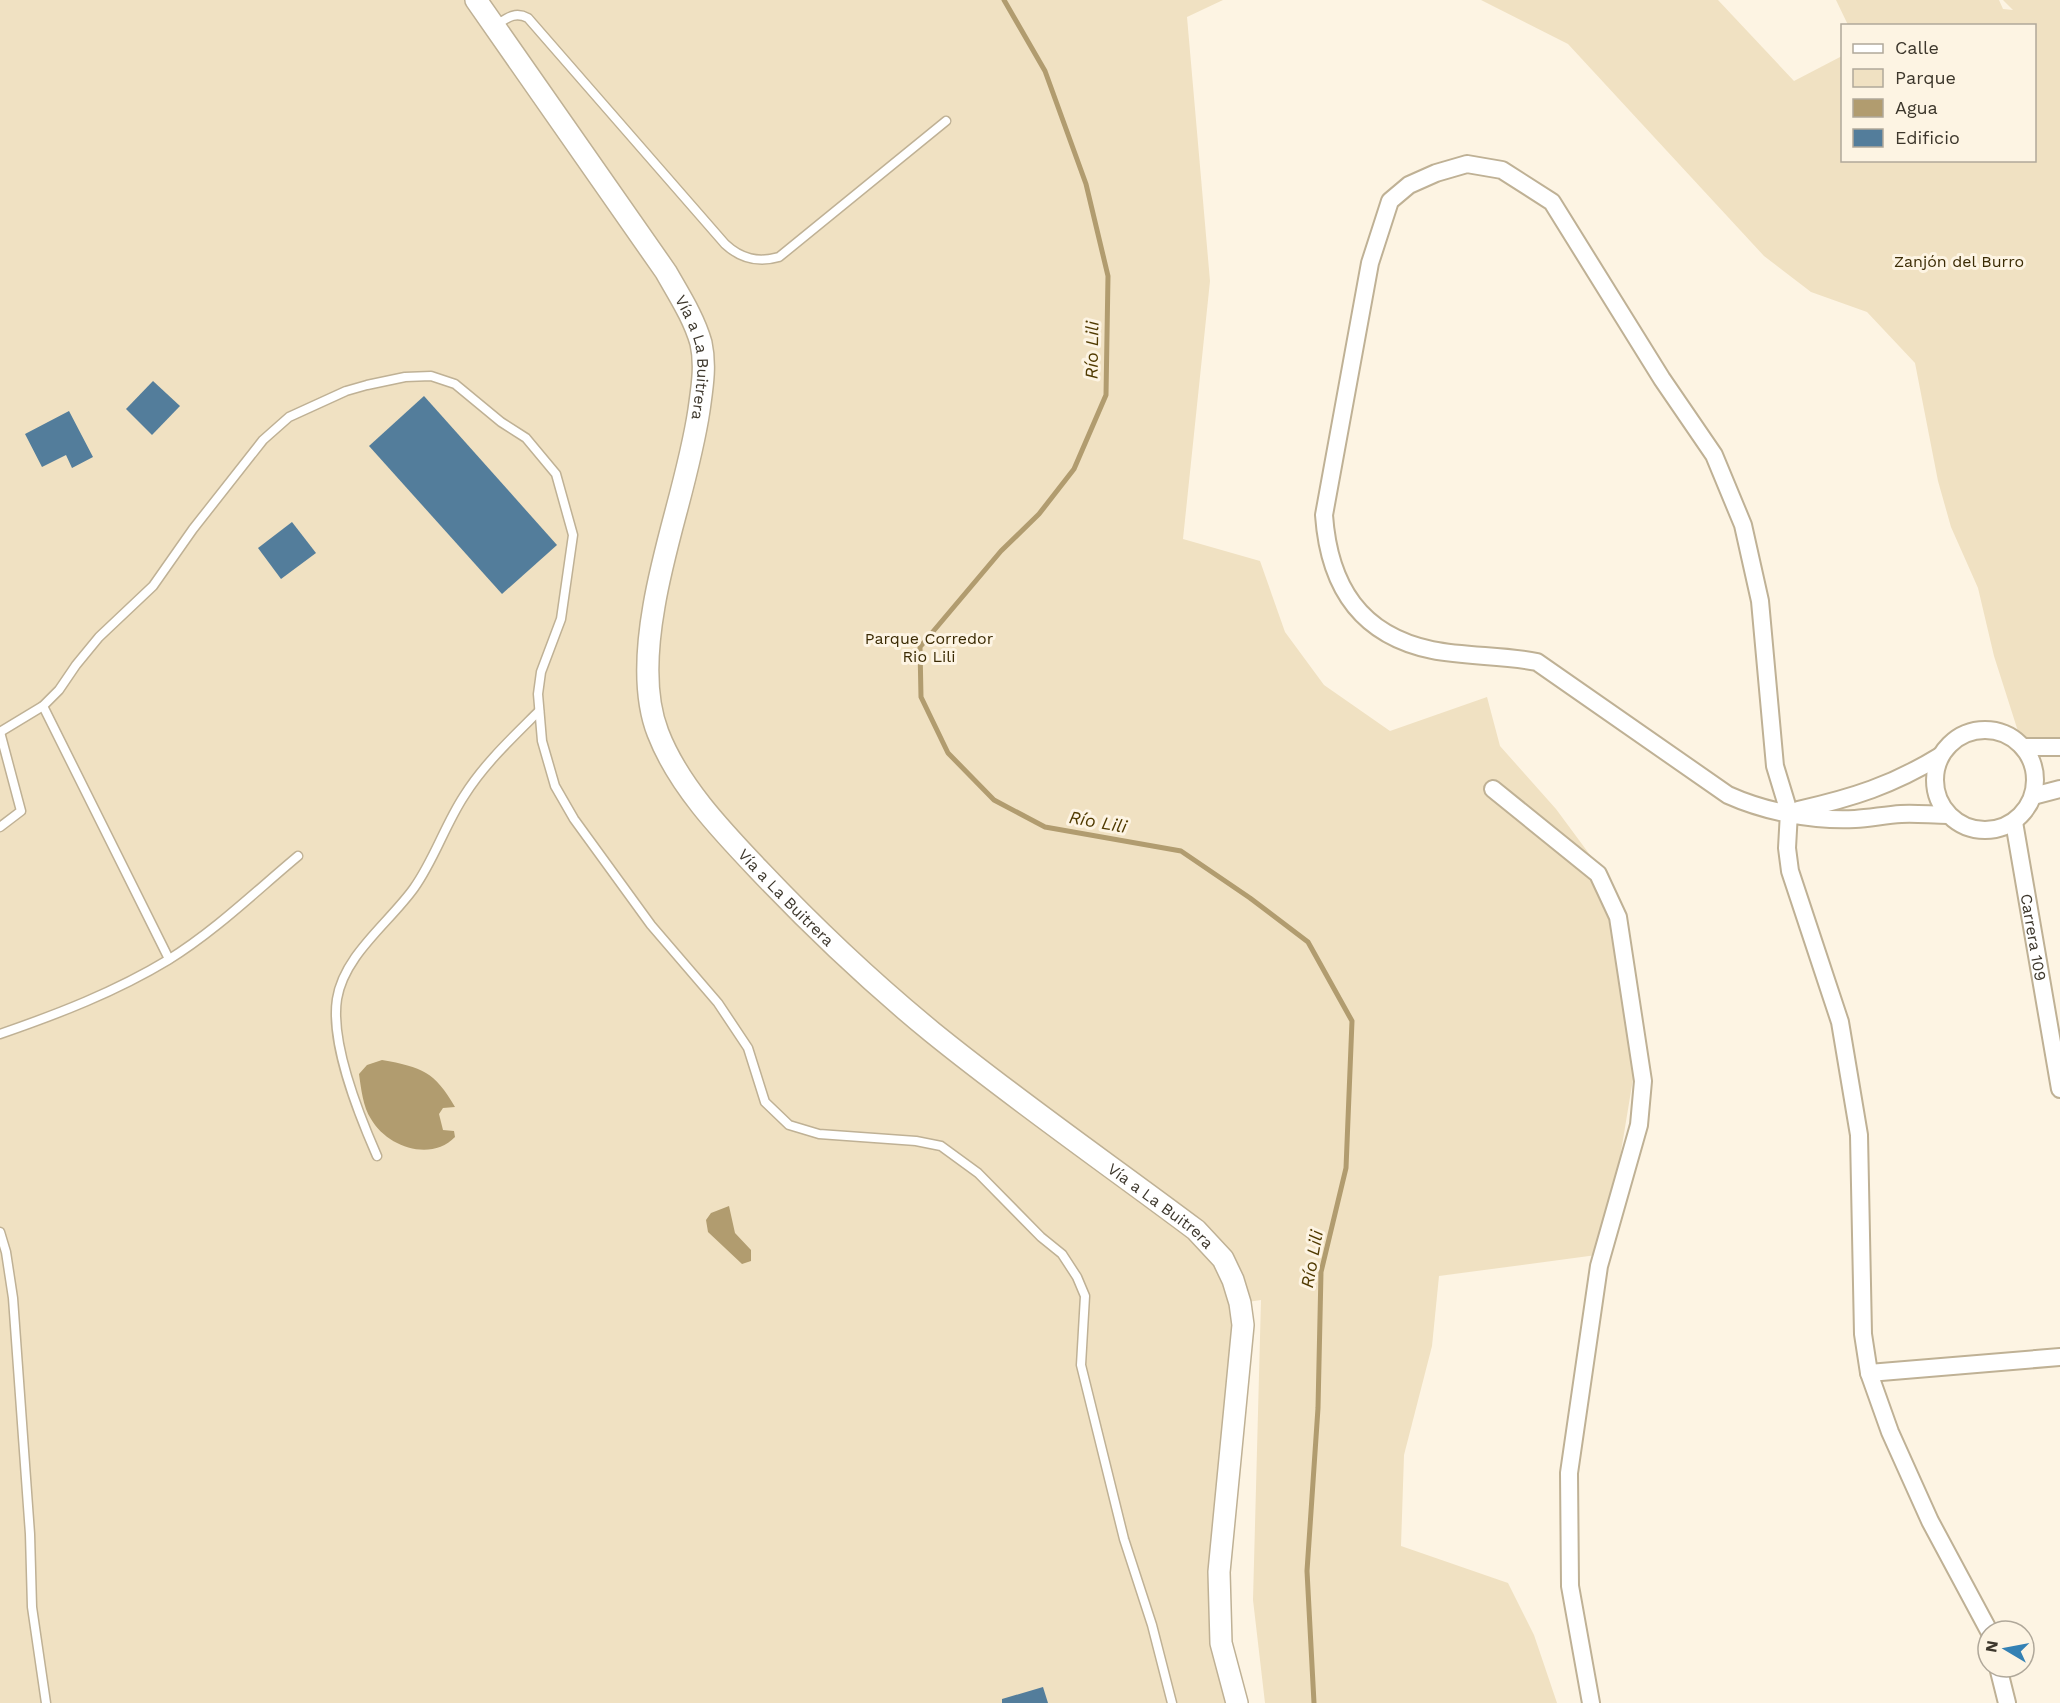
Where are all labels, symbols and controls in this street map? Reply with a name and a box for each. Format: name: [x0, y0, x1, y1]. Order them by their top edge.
legend: [1841, 24, 2036, 162]
text: Calle: [1895, 37, 1939, 58]
text: Parque: [1895, 67, 1956, 88]
text: Agua: [1895, 97, 1938, 118]
text: Edificio: [1895, 127, 1960, 148]
park label: Zanjón del Burro: [1894, 252, 2024, 271]
street label: Vía a La Buitrera: [671, 292, 712, 421]
water label: Río Lili: [1080, 319, 1103, 379]
park label: Parque Corredor Rio Lili: [865, 629, 994, 666]
water label: Río Lili: [1068, 806, 1130, 837]
street label: Vía a La Buitrera: [734, 845, 838, 950]
street label: Carrera 109: [2017, 892, 2050, 983]
street label: Vía a La Buitrera: [1104, 1159, 1217, 1253]
water label: Río Lili: [1296, 1227, 1327, 1289]
north arrow: [1976, 1619, 2036, 1679]
text: N: [1981, 1639, 2002, 1654]

